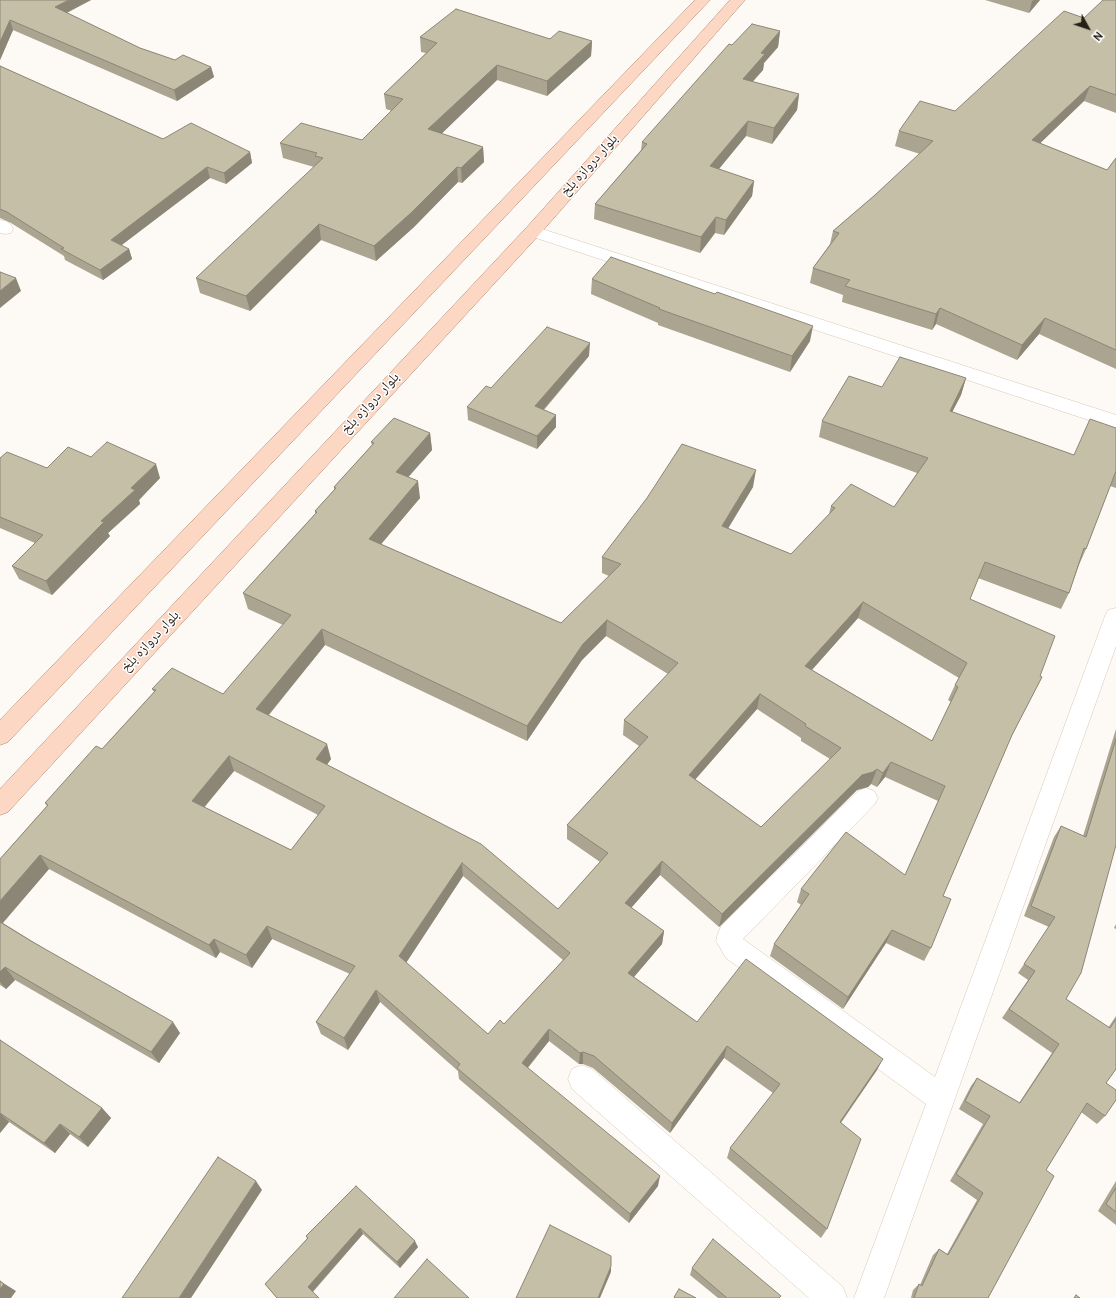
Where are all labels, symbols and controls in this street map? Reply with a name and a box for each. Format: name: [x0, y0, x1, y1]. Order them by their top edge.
north arrow: [1068, 8, 1108, 48]
text: N: [1089, 28, 1105, 43]
street label: بلوار دروازه بلخ: [558, 131, 622, 201]
street label: بلوار دروازه بلخ: [338, 370, 404, 438]
street label: بلوار دروازه بلخ: [118, 608, 184, 676]

